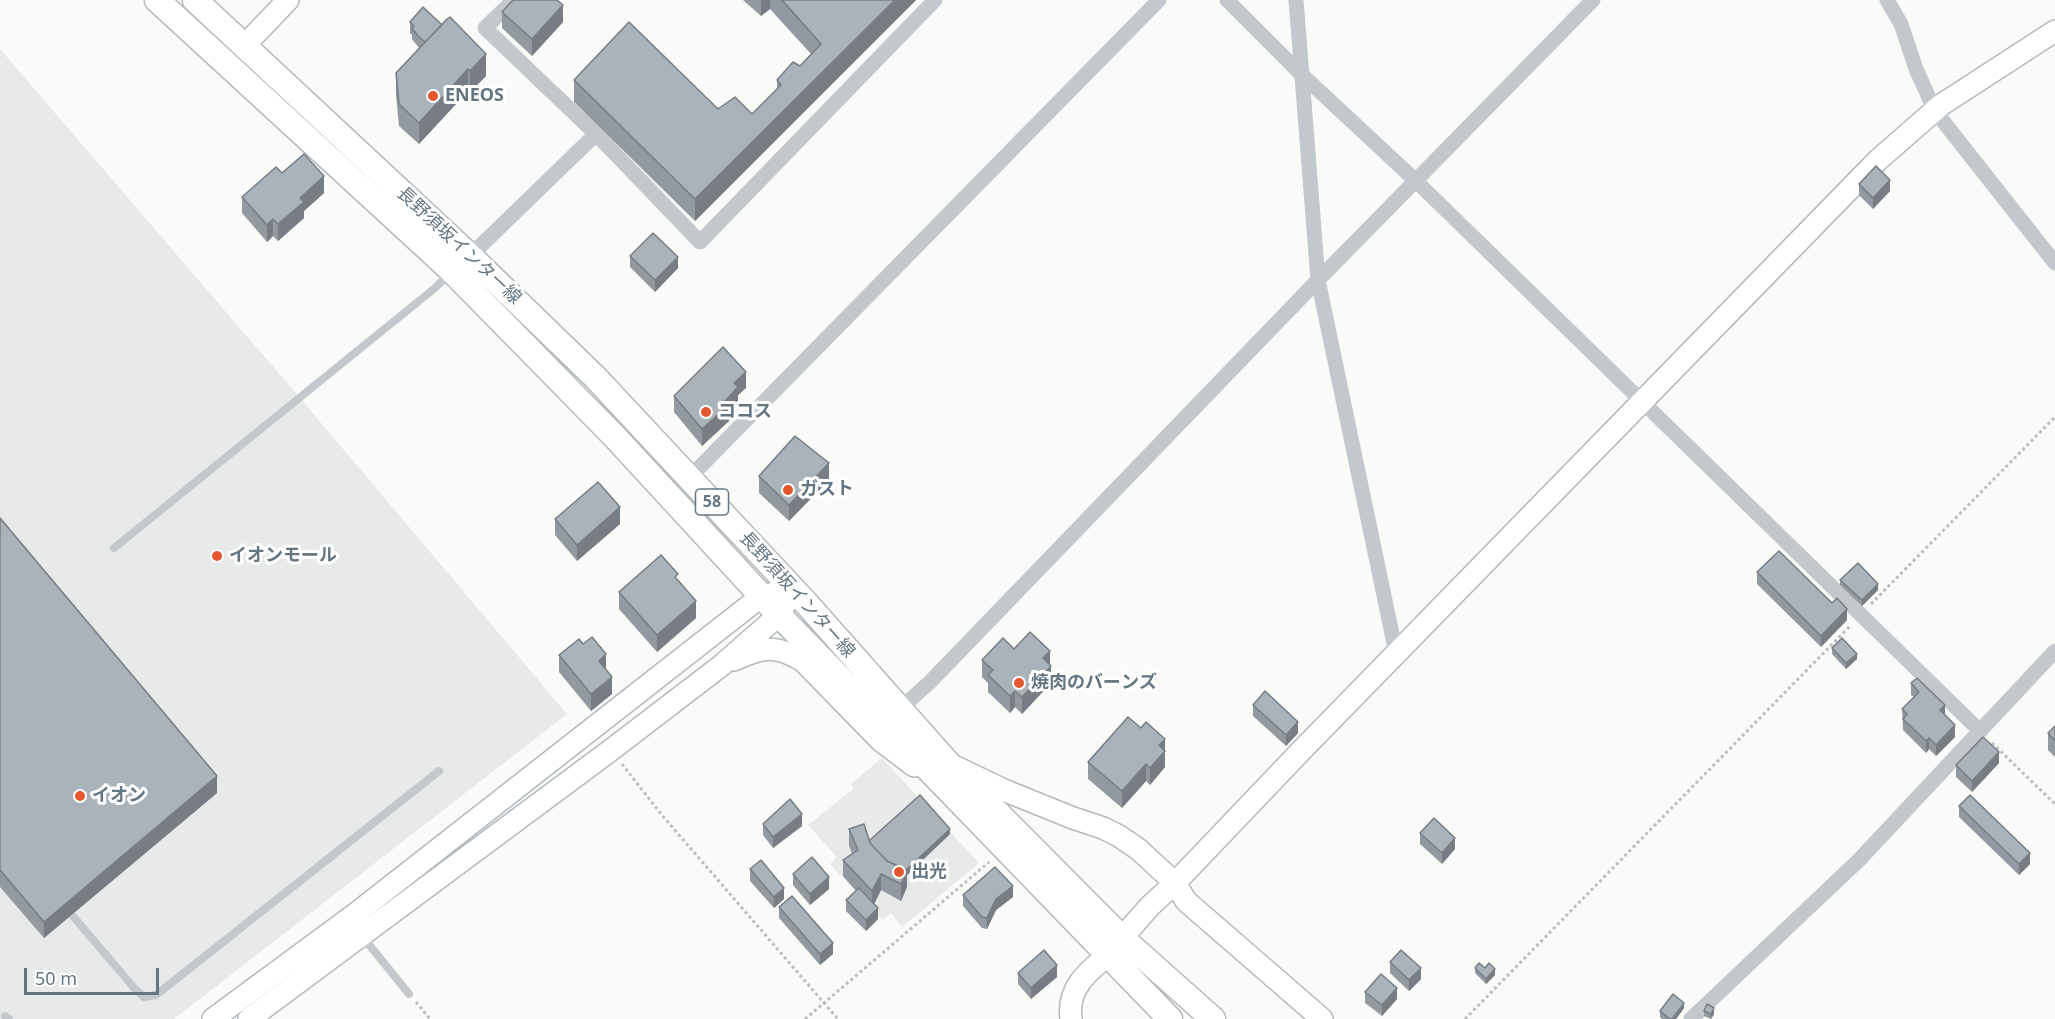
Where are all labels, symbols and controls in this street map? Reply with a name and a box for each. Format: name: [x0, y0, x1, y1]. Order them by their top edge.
place label: ENEOS: [445, 85, 504, 107]
marker: ENEOS: [426, 89, 440, 103]
street label: 長野須坂インター線: [392, 183, 526, 309]
place label: ココス: [718, 401, 772, 423]
marker: ココス: [699, 405, 713, 419]
place label: ガスト: [800, 479, 854, 501]
marker: ガスト: [781, 483, 795, 497]
road number: 58: [696, 489, 728, 515]
street label: 長野須坂インター線: [735, 528, 859, 662]
place label: イオンモール: [229, 545, 337, 567]
marker: イオンモール: [210, 549, 224, 563]
place label: 焼肉のバーンズ: [1031, 672, 1157, 694]
marker: 焼肉のバーンズ: [1012, 676, 1026, 690]
place label: イオン: [92, 785, 146, 807]
marker: イオン: [73, 789, 87, 803]
place label: 出光: [911, 861, 947, 883]
marker: 出光: [892, 865, 906, 879]
scale bar: [27, 956, 162, 994]
text: 50 m: [35, 966, 77, 990]

